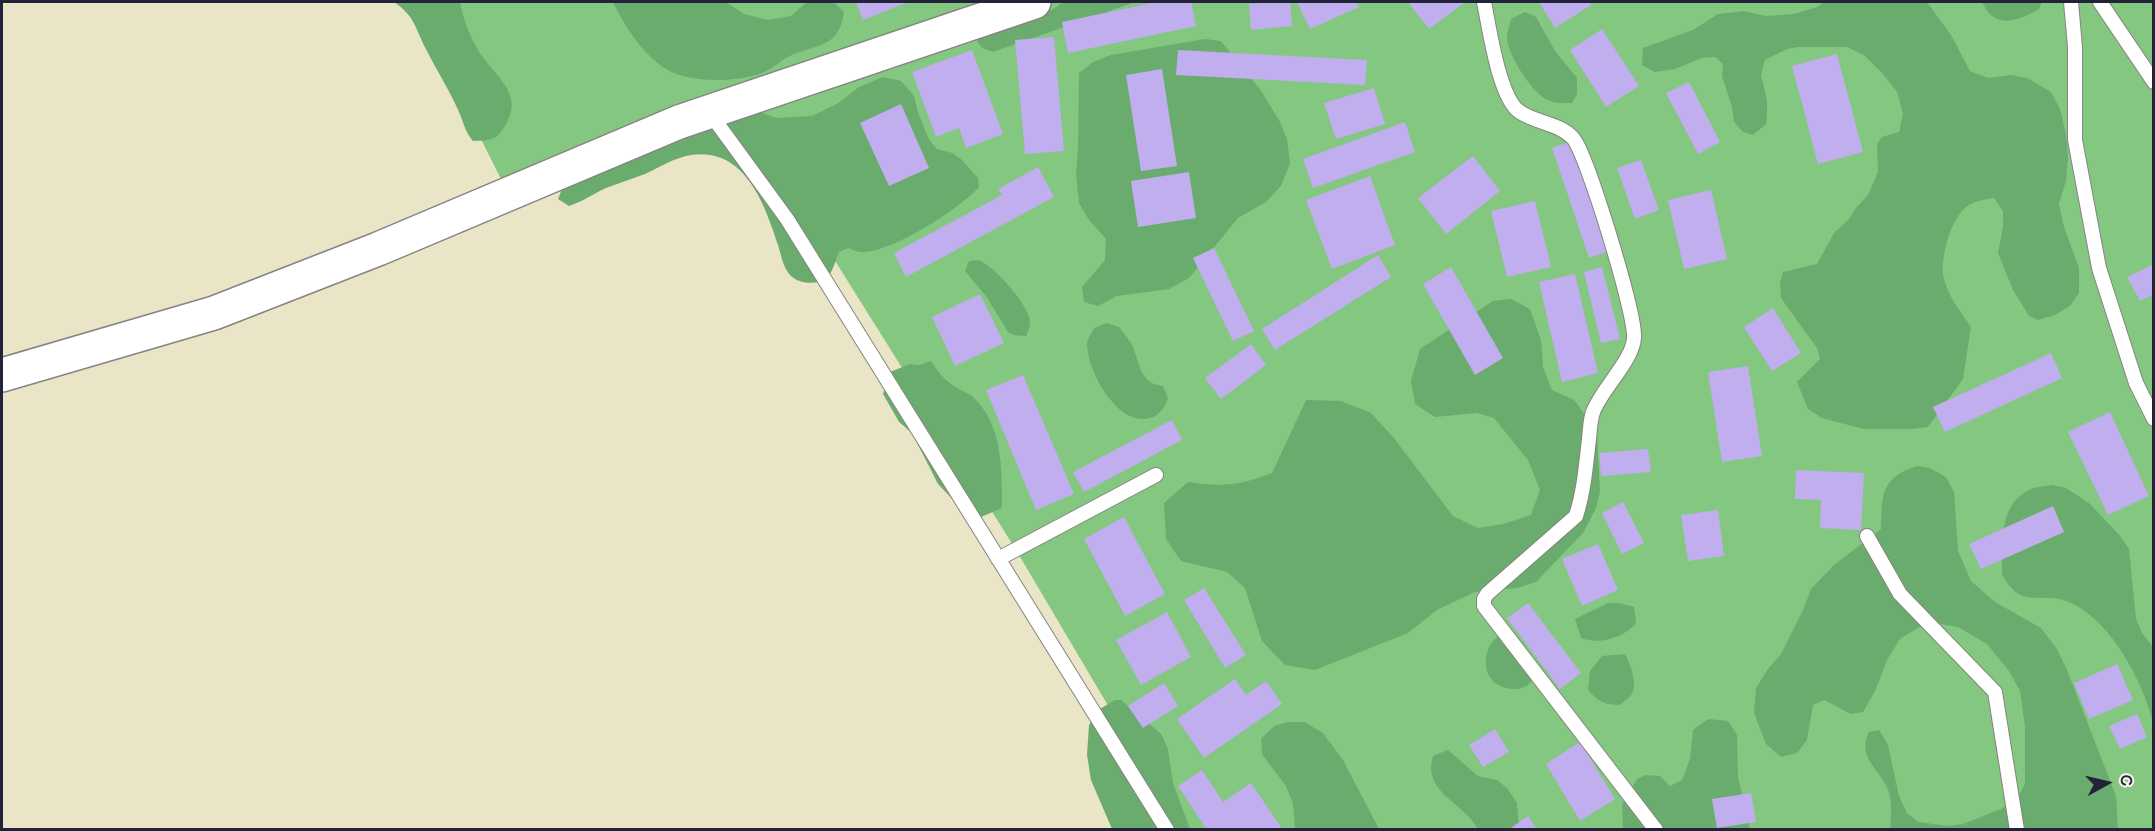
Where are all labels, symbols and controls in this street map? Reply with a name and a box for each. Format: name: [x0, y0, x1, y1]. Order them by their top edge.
north arrow: [2077, 753, 2137, 813]
text: С: [2115, 774, 2136, 787]

